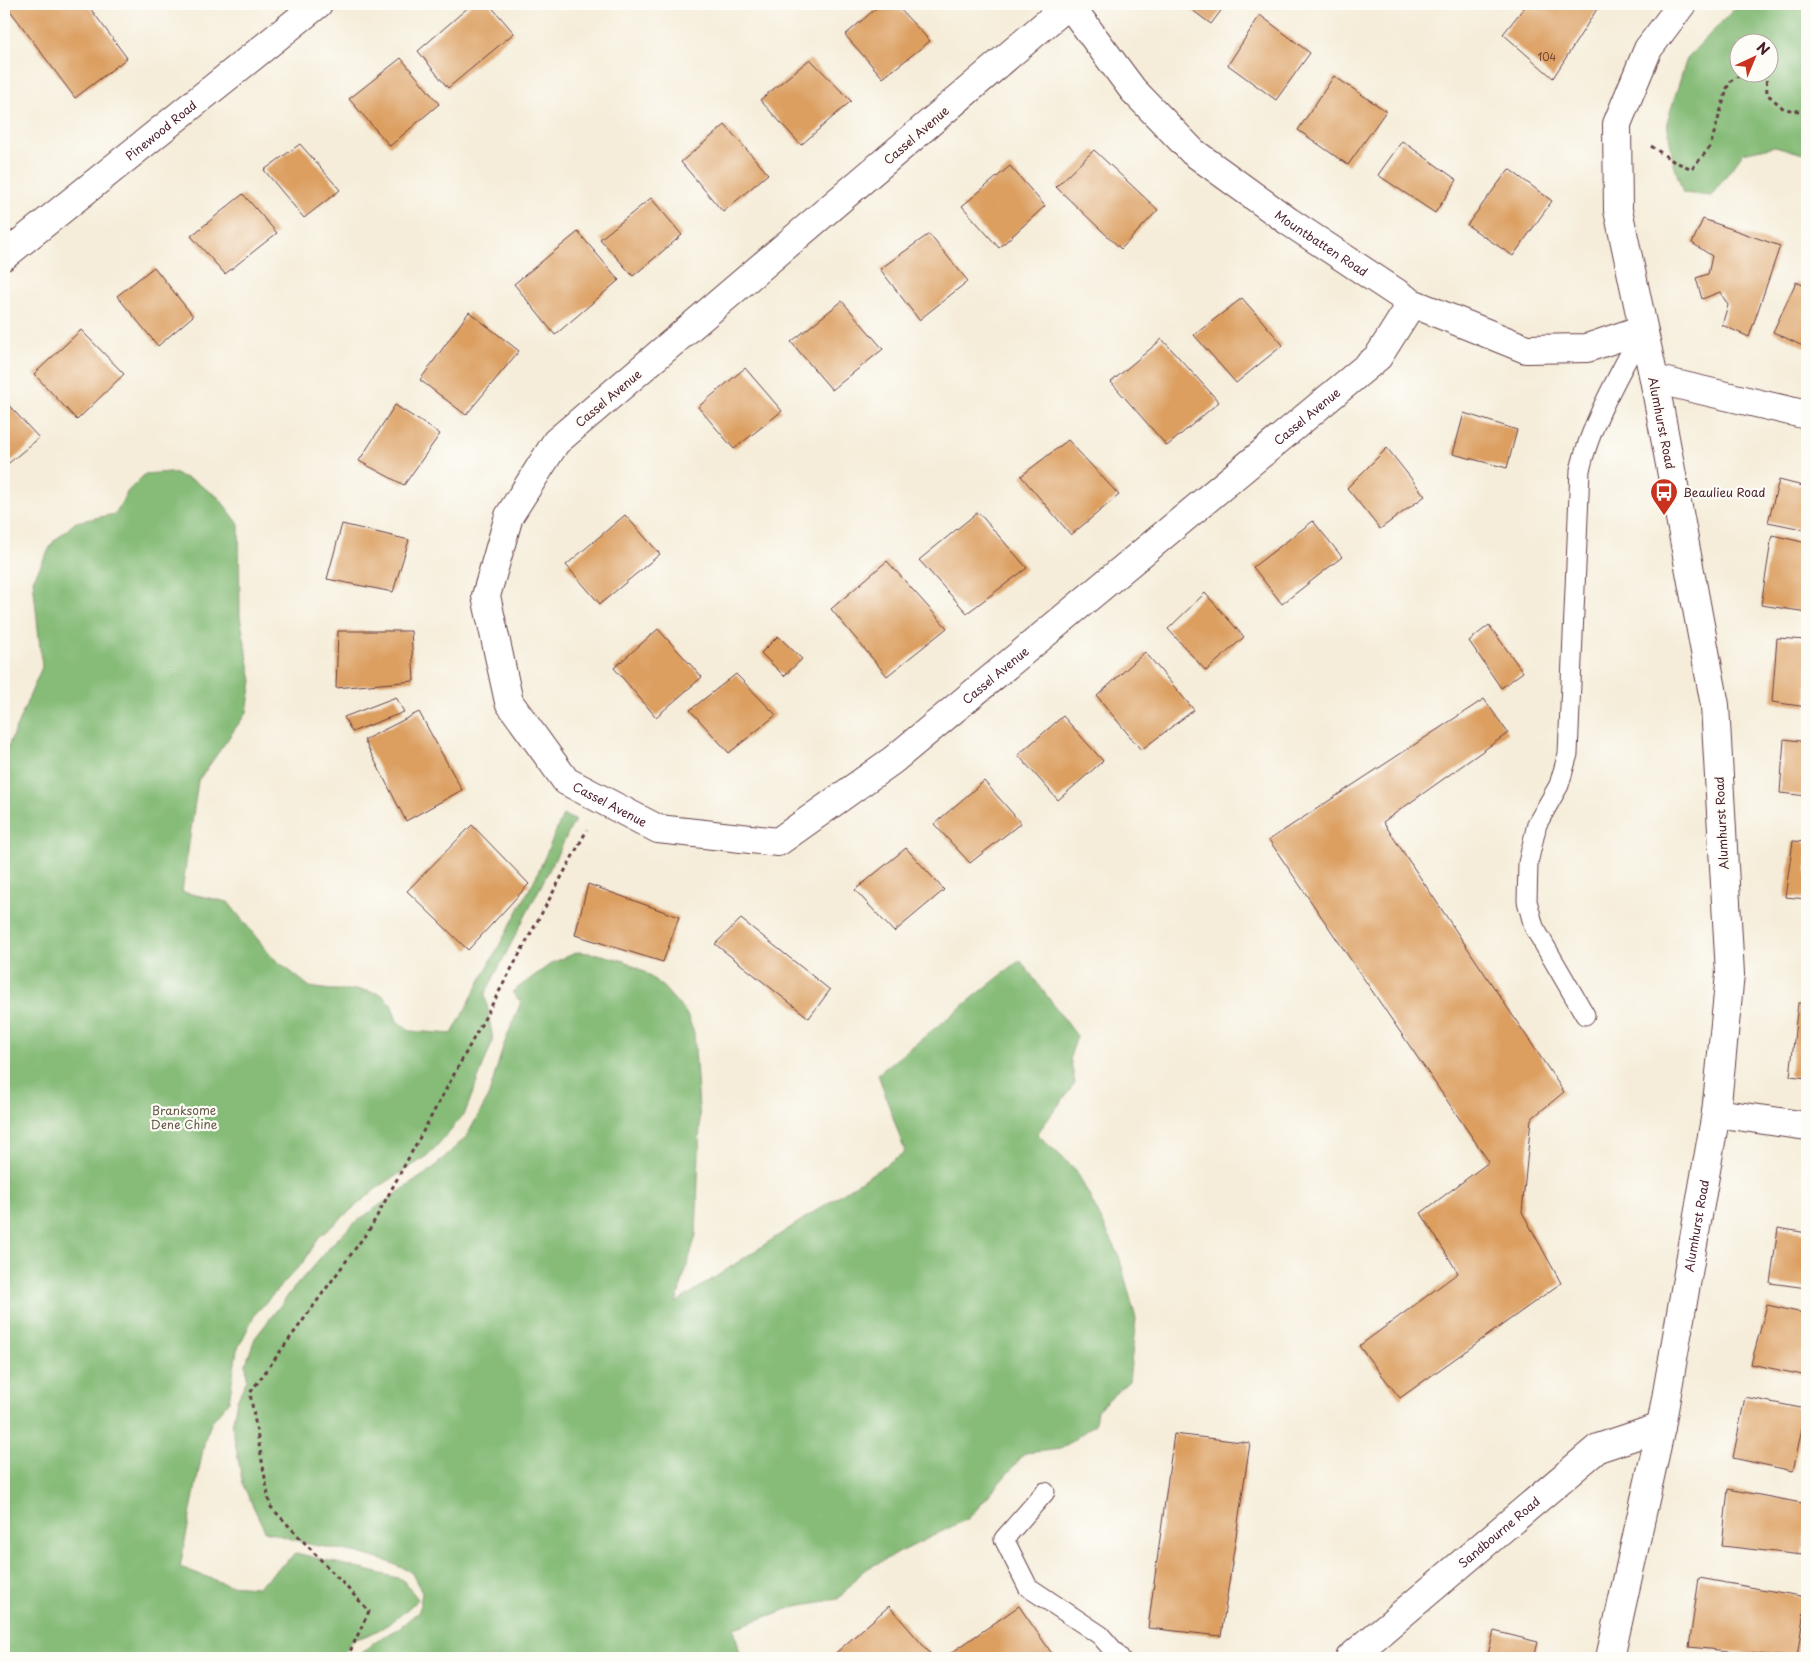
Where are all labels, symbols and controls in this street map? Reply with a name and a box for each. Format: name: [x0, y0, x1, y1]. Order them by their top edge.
north arrow: [1728, 32, 1778, 82]
text: N: [1752, 37, 1775, 60]
house number: 104: [1538, 49, 1557, 64]
street label: Pinewood Road: [121, 96, 200, 164]
street label: Cassel Avenue: [879, 101, 953, 169]
street label: Mountbatten Road: [1271, 205, 1372, 281]
street label: Cassel Avenue: [571, 365, 645, 431]
street label: Alumhurst Road: [1644, 375, 1680, 471]
street label: Cassel Avenue: [1270, 383, 1344, 449]
bus stop icon: Beaulieu Road: [1649, 477, 1679, 516]
place label: Beaulieu Road: [1683, 483, 1765, 501]
street label: Cassel Avenue: [958, 642, 1033, 708]
street label: Alumhurst Road: [1710, 776, 1732, 870]
street label: Cassel Avenue: [570, 777, 651, 831]
park label: Branksome Dene Chine: [150, 1101, 218, 1133]
street label: Alumhurst Road: [1679, 1178, 1713, 1273]
street label: Sandbourne Road: [1454, 1492, 1544, 1572]

